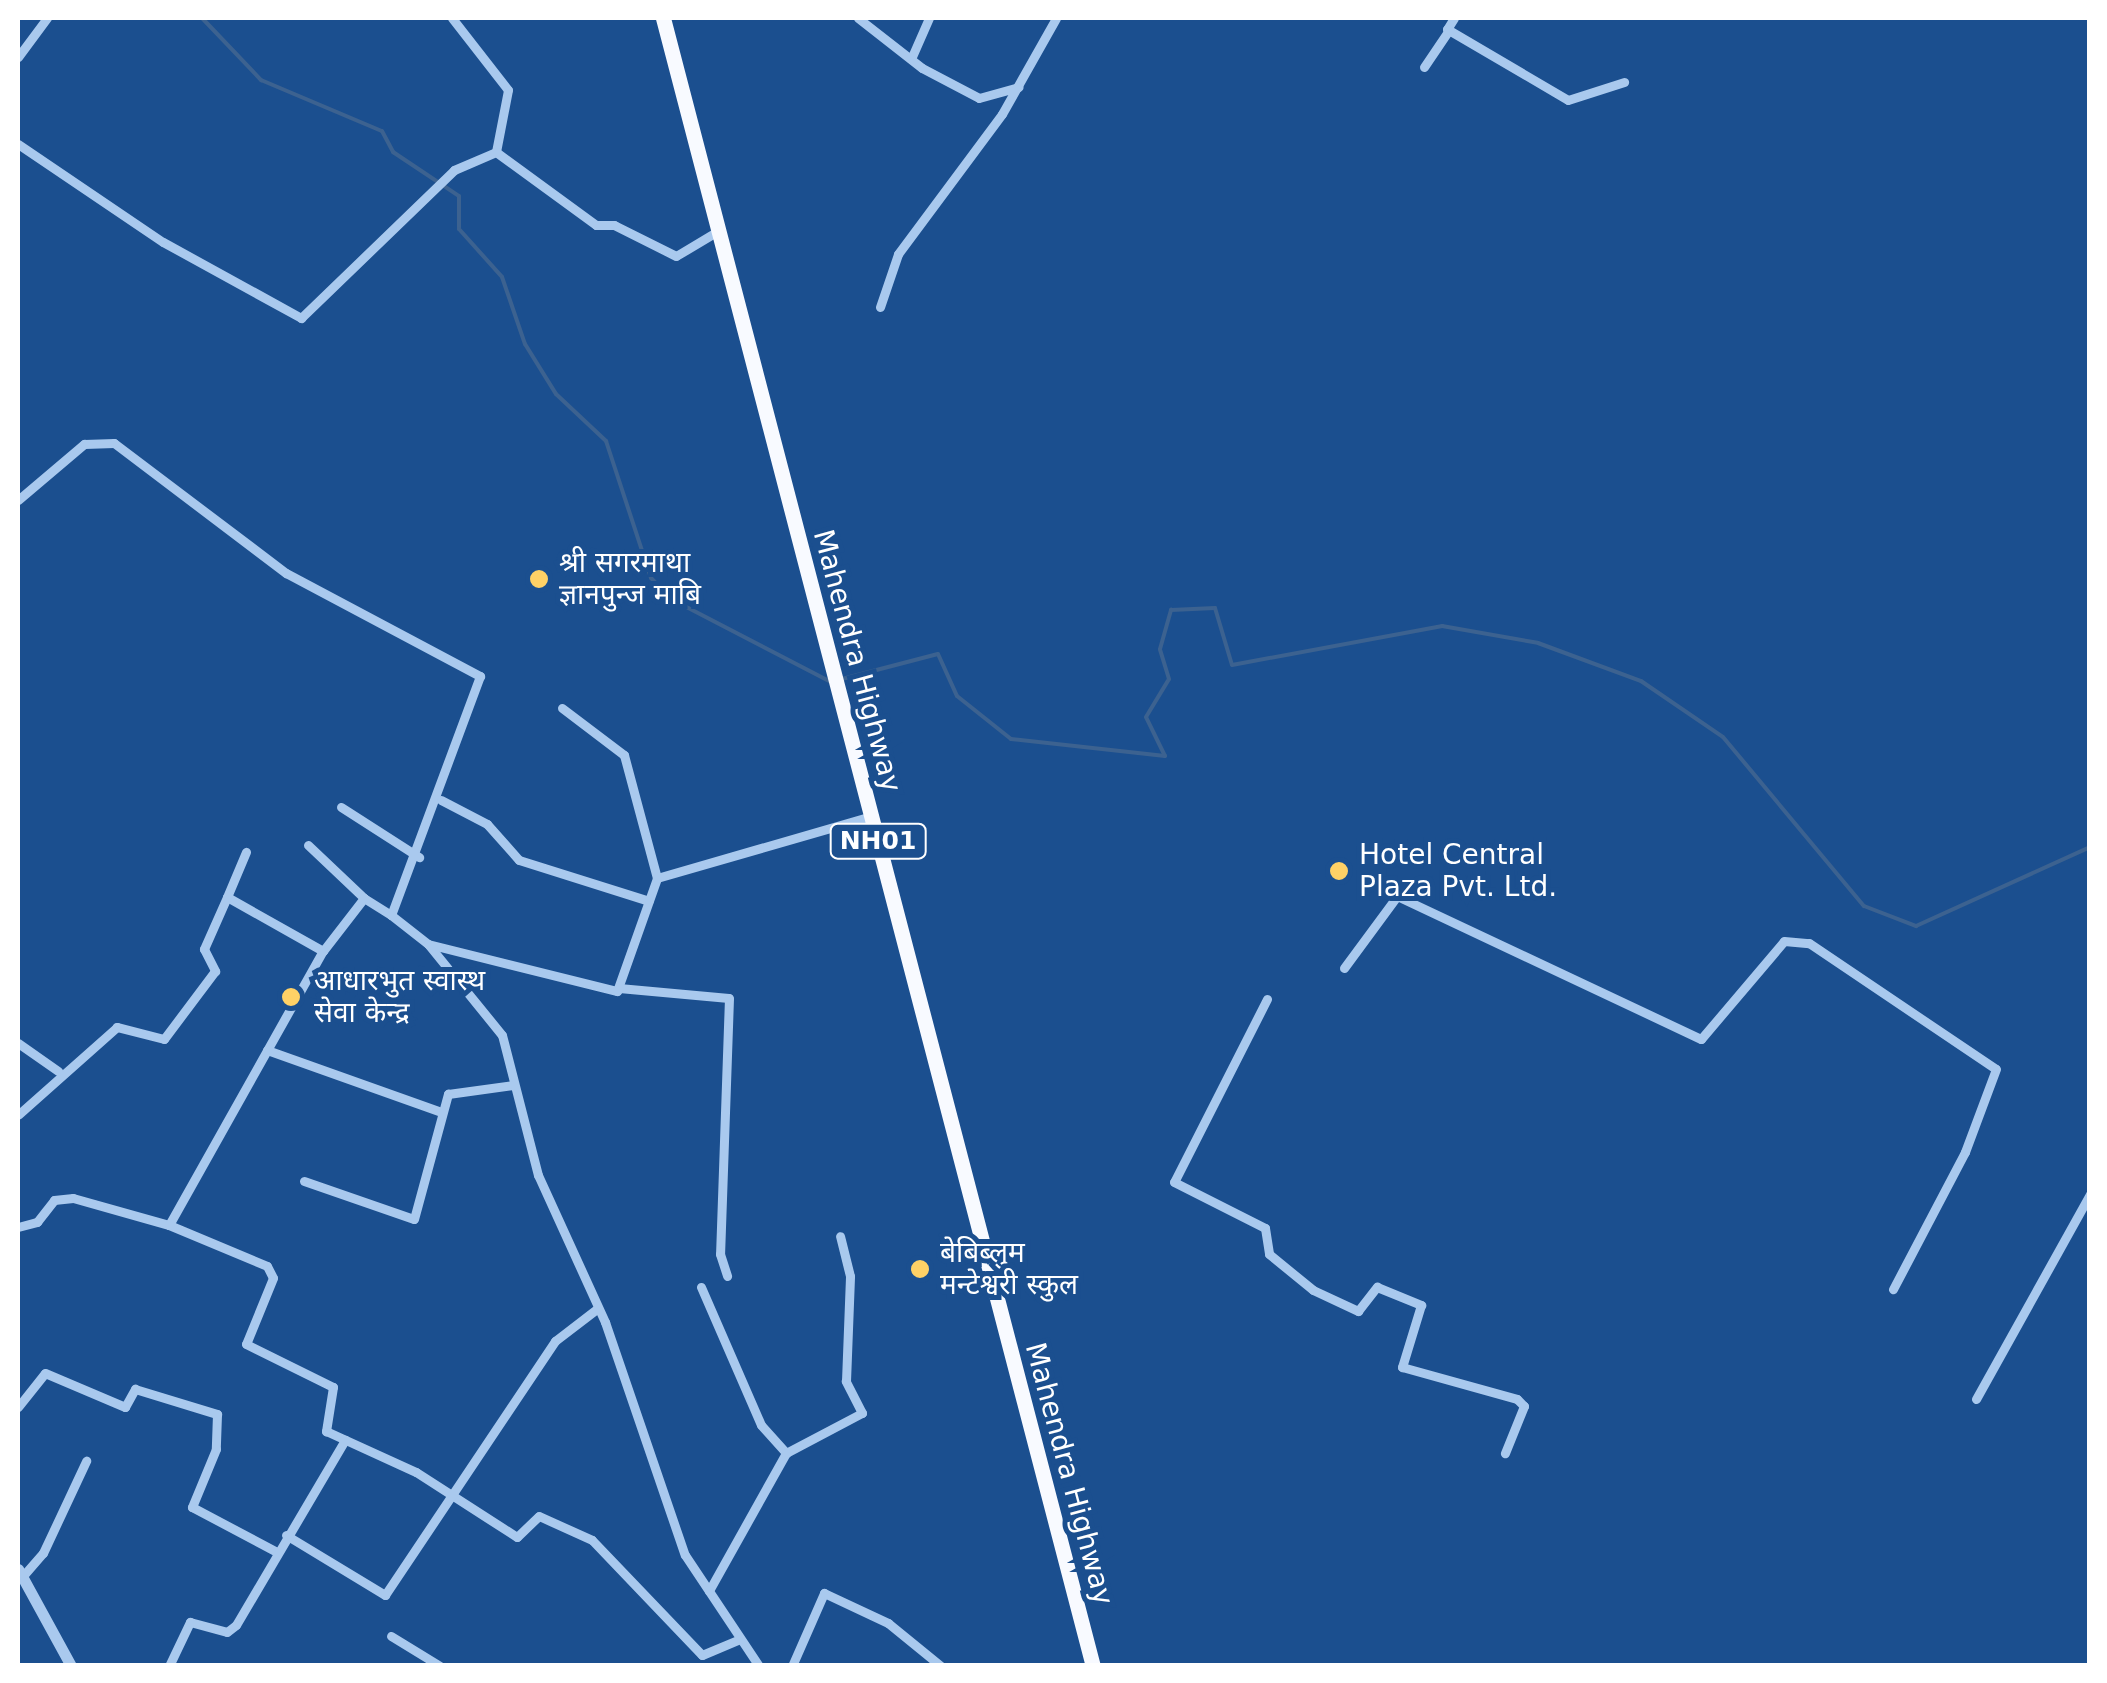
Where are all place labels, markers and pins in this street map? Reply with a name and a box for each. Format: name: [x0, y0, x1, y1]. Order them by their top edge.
place label: श्री सगरमाथा ज्ञानपुन्ज माबि: [559, 546, 701, 612]
marker: श्री सगरमाथा ज्ञानपुन्ज माबि: [528, 568, 550, 590]
place label: Hotel Central Plaza Pvt. Ltd.: [1359, 838, 1557, 904]
marker: Hotel Central Plaza Pvt. Ltd.: [1328, 860, 1350, 882]
place label: आधारभुत स्वास्थ सेवा केन्द्र: [314, 964, 485, 1030]
marker: आधारभुत स्वास्थ सेवा केन्द्र: [278, 984, 304, 1010]
place label: बेबिब्लुम मन्टेश्वरी स्कुल: [940, 1236, 1078, 1302]
marker: बेबिब्लुम मन्टेश्वरी स्कुल: [909, 1258, 931, 1280]

